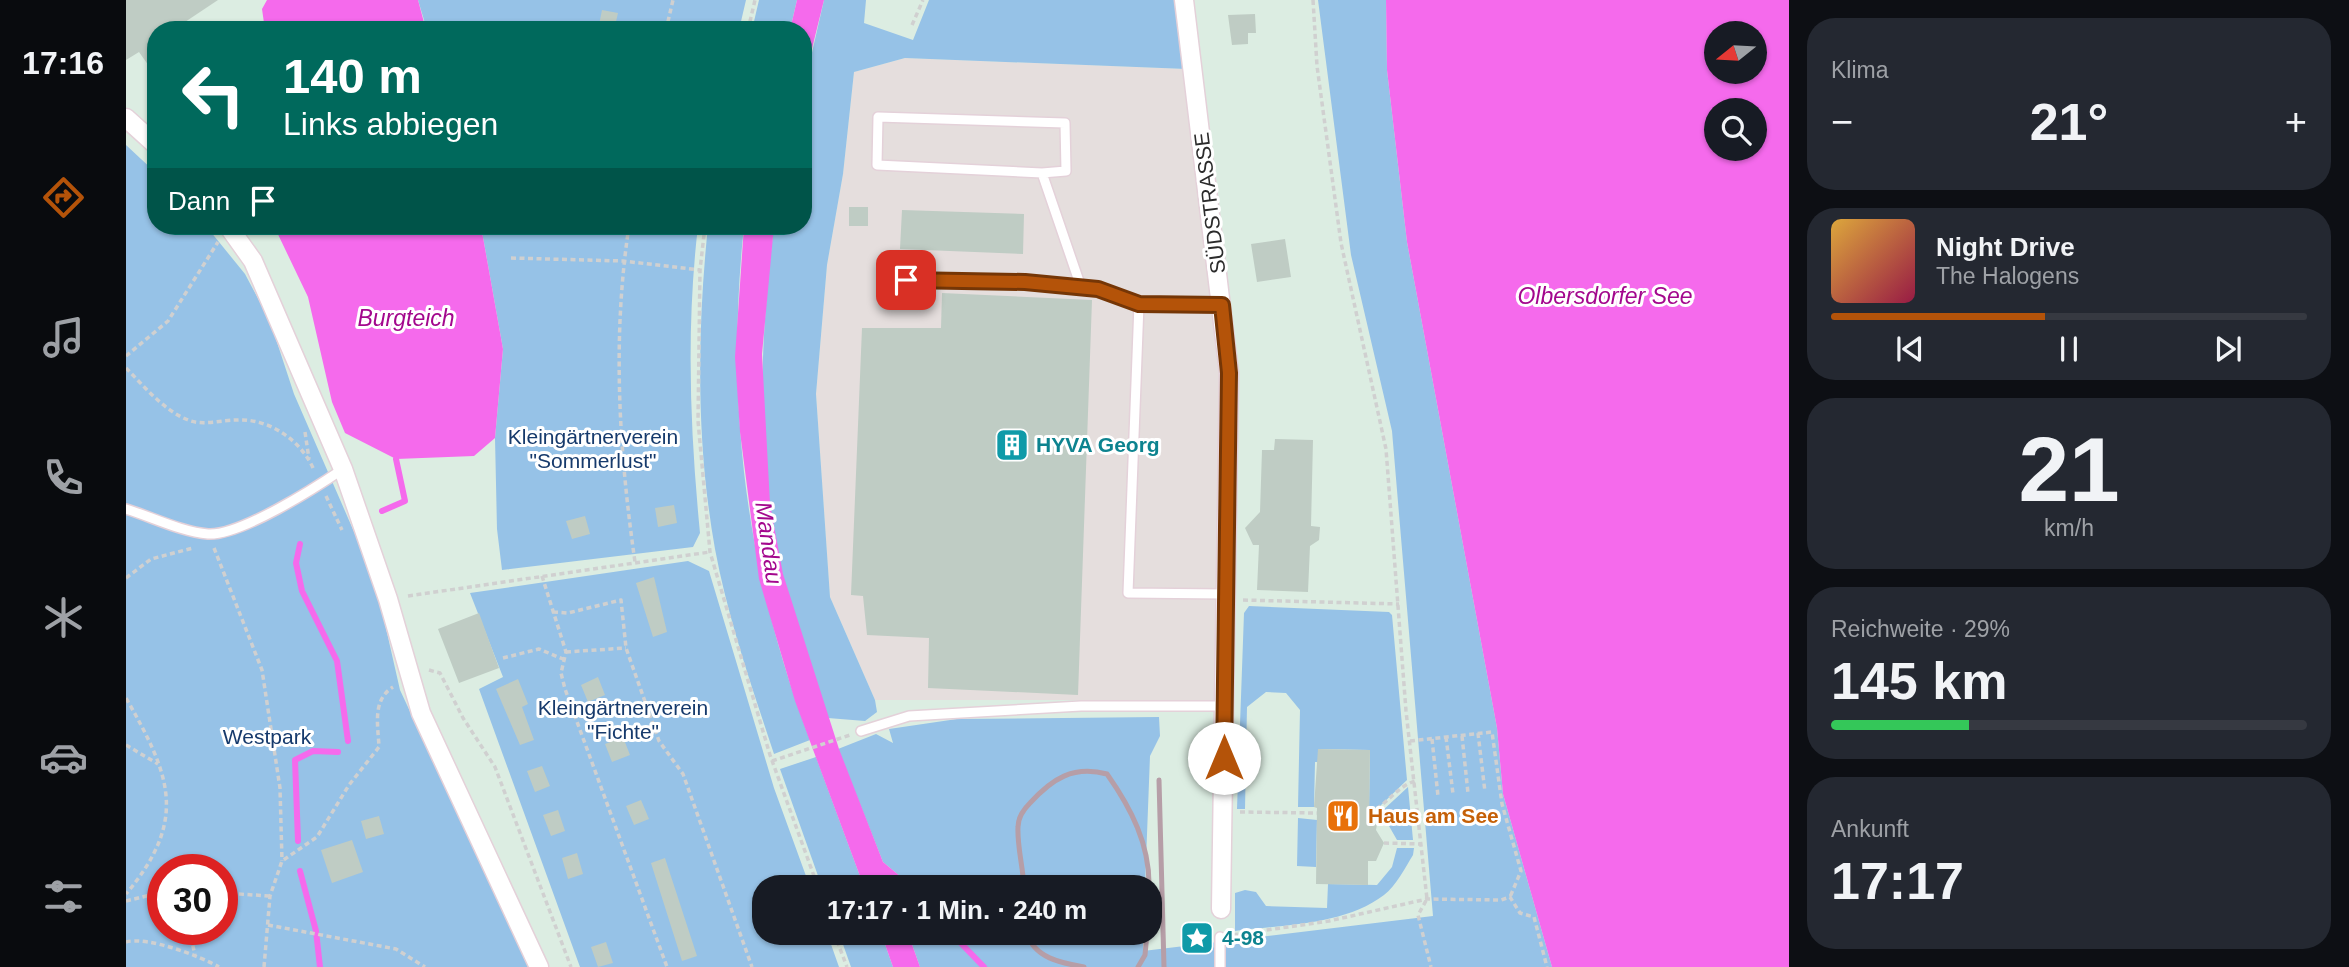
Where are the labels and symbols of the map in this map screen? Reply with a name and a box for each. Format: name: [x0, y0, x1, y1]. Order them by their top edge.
north arrow: [1704, 21, 1768, 84]
street label: SÜDSTRASSE: [1189, 131, 1230, 275]
pin: [876, 250, 936, 310]
water label: Olbersdorfer See: [1517, 283, 1693, 309]
water label: Burgteich: [357, 305, 455, 331]
park label: Kleingärtnerverein "Sommerlust": [508, 425, 678, 472]
building icon: HYVA Georg: [993, 426, 1031, 464]
place label: HYVA Georg: [1036, 433, 1160, 456]
water label: Mandau: [750, 500, 788, 586]
park label: Kleingärtnerverein "Fichte": [538, 696, 708, 743]
position arrow: [1187, 721, 1261, 795]
park label: Westpark: [223, 725, 312, 748]
restaurant icon: Haus am See: [1324, 797, 1362, 835]
place label: Haus am See: [1368, 804, 1499, 827]
speed limit sign: 30: [147, 854, 238, 945]
place icon: 4-98: [1178, 919, 1216, 957]
place label: 4-98: [1222, 926, 1264, 949]

